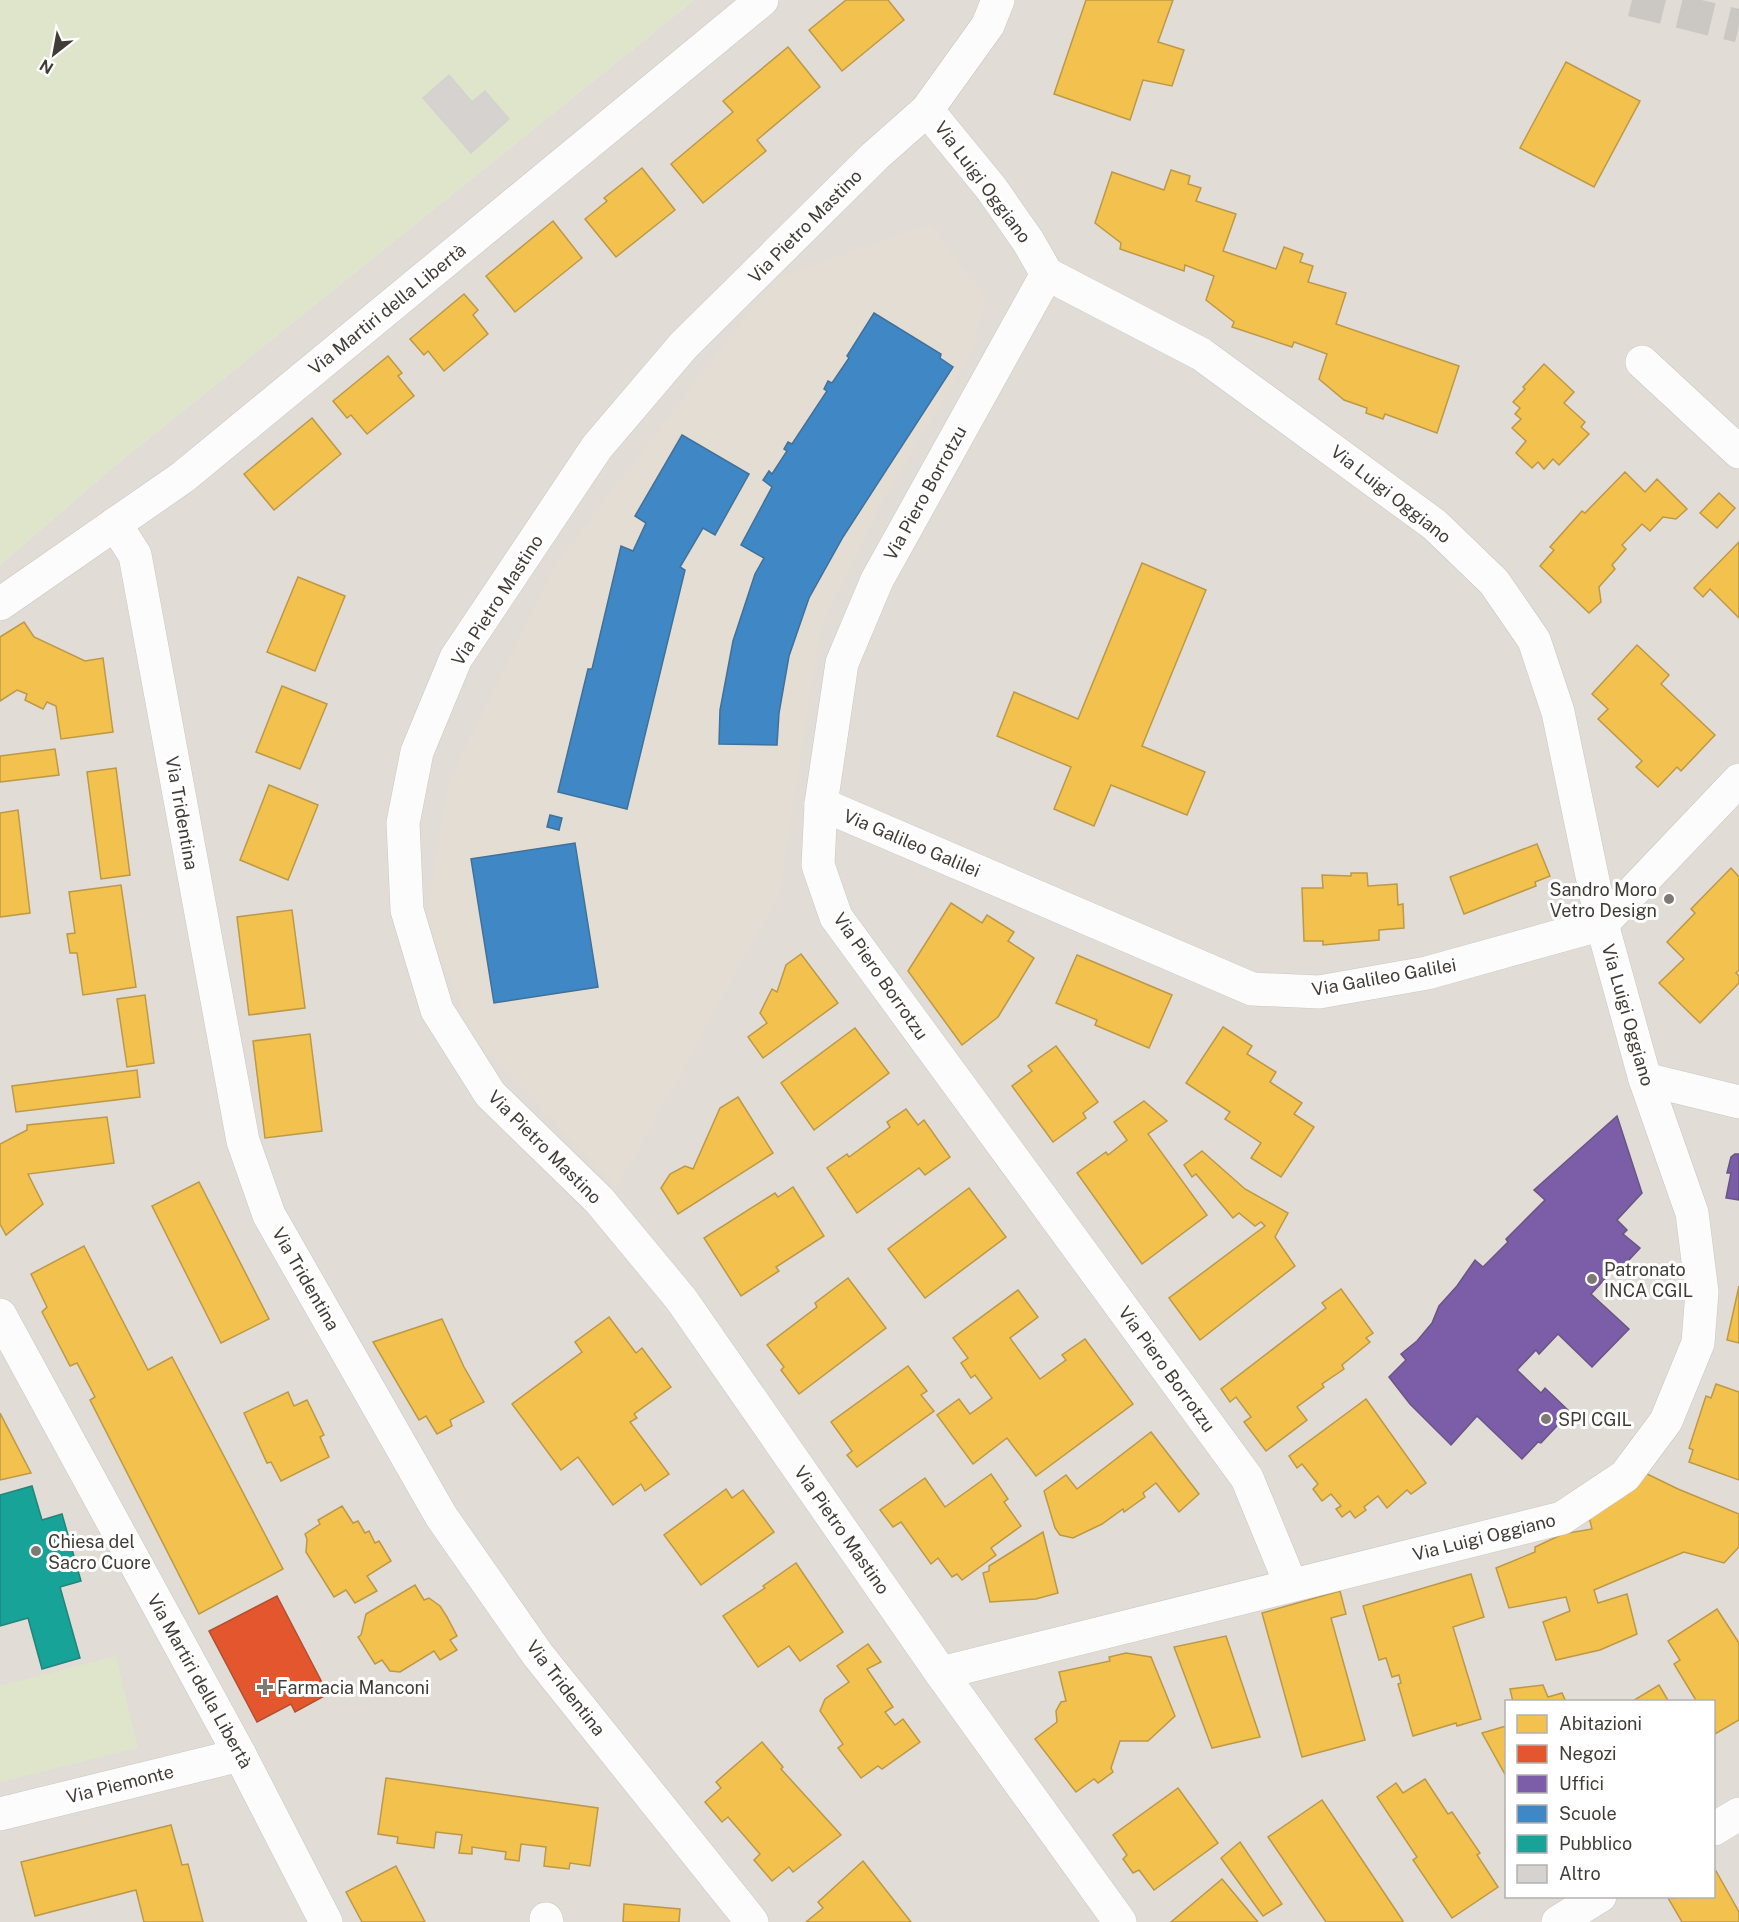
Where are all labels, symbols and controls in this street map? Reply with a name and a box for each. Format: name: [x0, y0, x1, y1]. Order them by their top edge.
north arrow: [24, 24, 84, 84]
text: N: [36, 55, 57, 78]
street label: Via Luigi Oggiano: [931, 117, 1035, 247]
street label: Via Pietro Mastino: [744, 165, 866, 287]
street label: Via Martiri della Libertà: [304, 239, 470, 379]
street label: Via Piero Borrotzu: [879, 422, 971, 564]
street label: Via Luigi Oggiano: [1327, 441, 1455, 547]
street label: Via Pietro Mastino: [447, 531, 547, 669]
street label: Via Tridentina: [162, 754, 202, 872]
street label: Via Galileo Galilei: [841, 805, 983, 881]
place label: Sandro Moro Vetro Design: [1549, 879, 1657, 921]
marker: Sandro Moro Vetro Design: [1662, 892, 1676, 906]
street label: Via Piero Borrotzu: [829, 908, 933, 1044]
street label: Via Luigi Oggiano: [1598, 942, 1658, 1088]
street label: Via Galileo Galilei: [1310, 954, 1458, 1000]
street label: Via Pietro Mastino: [484, 1086, 606, 1208]
street label: Via Tridentina: [268, 1224, 344, 1334]
place label: Patronato INCA CGIL: [1604, 1259, 1693, 1301]
marker: Patronato INCA CGIL: [1585, 1272, 1599, 1286]
street label: Via Piero Borrotzu: [1114, 1302, 1220, 1436]
place label: SPI CGIL: [1558, 1409, 1632, 1430]
marker: SPI CGIL: [1539, 1412, 1553, 1426]
street label: Via Pietro Mastino: [790, 1462, 894, 1598]
street label: Via Luigi Oggiano: [1410, 1509, 1558, 1565]
place label: Chiesa del Sacro Cuore: [48, 1531, 151, 1573]
marker: Chiesa del Sacro Cuore: [29, 1544, 43, 1558]
street label: Via Martiri della Libertà: [143, 1590, 257, 1772]
street label: Via Tridentina: [522, 1636, 610, 1740]
place label: Farmacia Manconi: [277, 1677, 429, 1698]
marker: Farmacia Manconi: [258, 1680, 272, 1694]
legend: [1505, 1700, 1715, 1898]
text: Abitazioni: [1559, 1713, 1642, 1734]
text: Negozi: [1559, 1743, 1617, 1764]
street label: Via Piemonte: [64, 1761, 176, 1807]
text: Uffici: [1559, 1773, 1604, 1794]
text: Scuole: [1559, 1803, 1617, 1824]
text: Pubblico: [1559, 1833, 1632, 1854]
text: Altro: [1559, 1863, 1601, 1884]

